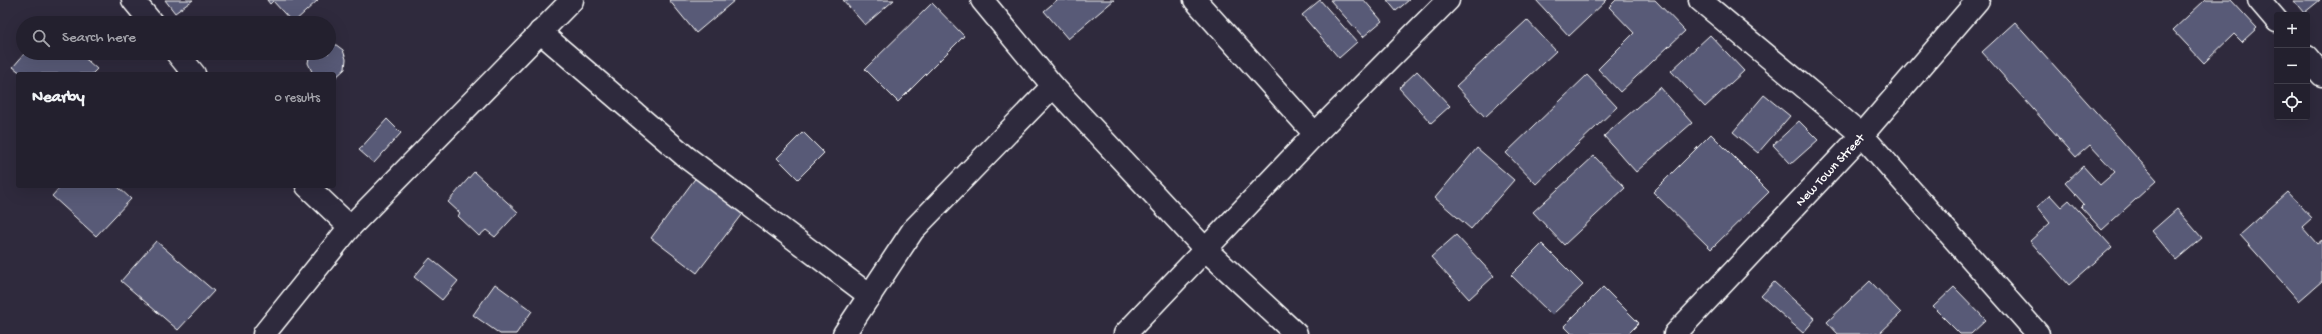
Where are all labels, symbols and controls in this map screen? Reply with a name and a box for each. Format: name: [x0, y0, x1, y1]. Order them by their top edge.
map controls: [2274, 12, 2310, 120]
button: +: [2274, 12, 2310, 48]
search box: [16, 16, 336, 60]
icon: search: [30, 27, 52, 49]
text: Search here: [62, 29, 136, 47]
button: −: [2274, 48, 2310, 84]
button: locate: [2274, 84, 2310, 120]
text: Nearby: [32, 88, 85, 108]
text: 0 results: [274, 91, 320, 106]
street label: New Town Street: [1793, 130, 1870, 210]

